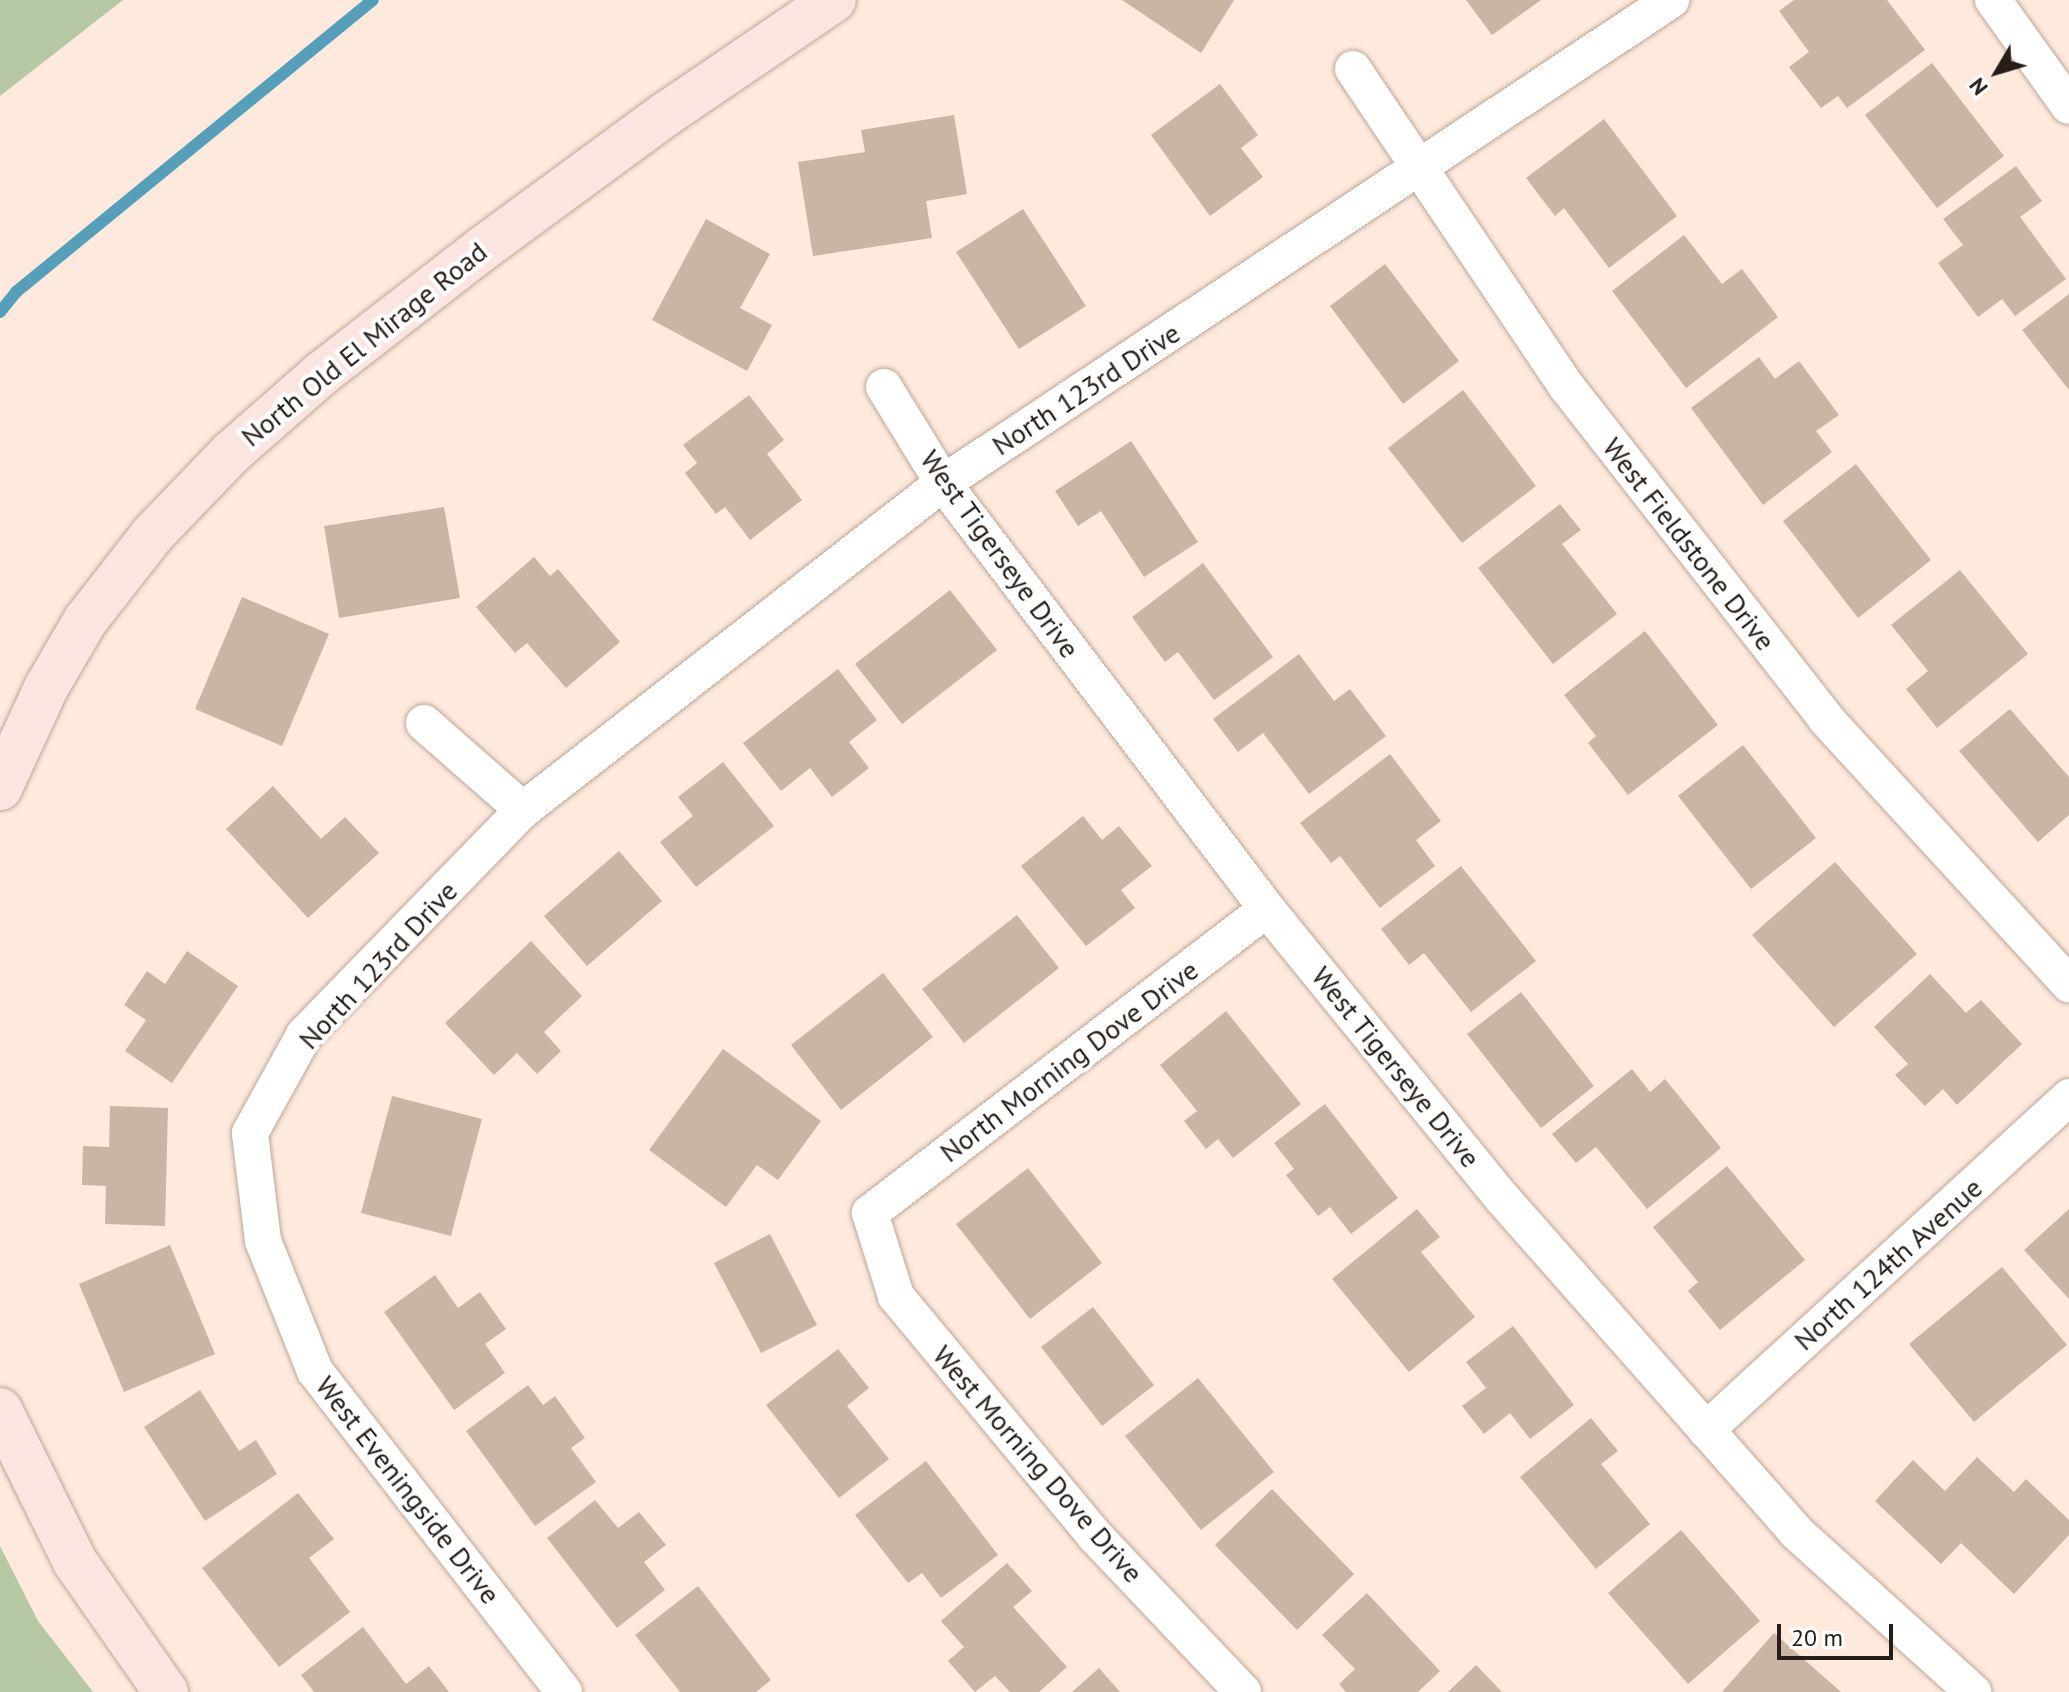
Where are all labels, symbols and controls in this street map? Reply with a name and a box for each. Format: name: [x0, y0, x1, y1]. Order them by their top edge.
north arrow: [1957, 32, 2037, 112]
text: N: [1963, 72, 1994, 101]
street label: North Old El Mirage Road: [234, 235, 494, 453]
street label: North 123rd Drive: [986, 316, 1186, 462]
street label: West Fieldstone Drive: [1596, 431, 1782, 657]
street label: West Tigerseye Drive: [913, 443, 1087, 665]
street label: North 123rd Drive: [292, 874, 464, 1056]
street label: North Morning Dove Drive: [933, 953, 1205, 1169]
street label: West Tigerseye Drive: [1304, 960, 1488, 1174]
street label: North 124th Avenue: [1787, 1171, 1989, 1357]
street label: West Morning Dove Drive: [926, 1339, 1150, 1589]
street label: West Eveningside Drive: [309, 1370, 507, 1610]
scale bar: [1781, 1608, 1897, 1658]
text: 20 m: [1791, 1622, 1843, 1653]

